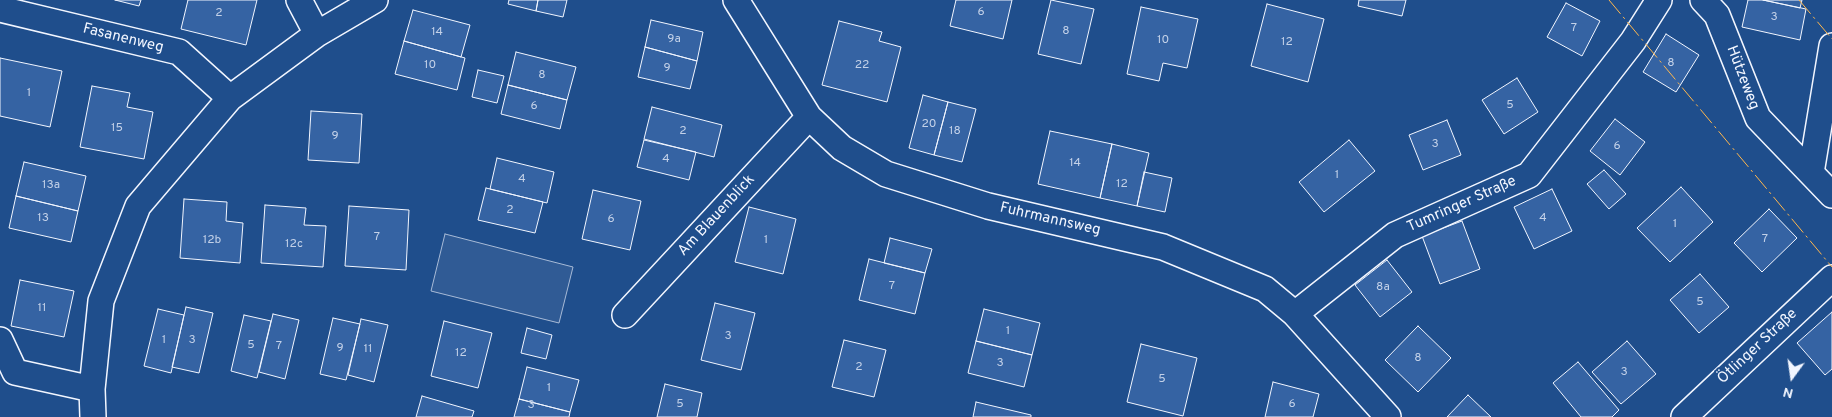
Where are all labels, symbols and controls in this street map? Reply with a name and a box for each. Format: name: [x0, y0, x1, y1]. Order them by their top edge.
house number: 6: [977, 6, 985, 20]
house number: 2: [215, 7, 223, 21]
house number: 3: [1770, 11, 1778, 25]
street label: Fasanenweg: [81, 20, 165, 58]
house number: 7: [1571, 22, 1577, 36]
house number: 8: [1062, 25, 1070, 39]
house number: 14: [431, 26, 443, 40]
house number: 9a: [667, 33, 681, 47]
house number: 10: [1157, 34, 1169, 48]
house number: 12: [1281, 36, 1293, 50]
street label: Hützeweg: [1722, 43, 1762, 113]
house number: 8: [1667, 57, 1675, 71]
house number: 10: [424, 59, 436, 73]
house number: 22: [855, 59, 869, 73]
house number: 9: [663, 62, 671, 76]
house number: 8: [538, 69, 546, 83]
house number: 1: [27, 87, 31, 101]
house number: 5: [1506, 99, 1514, 113]
house number: 6: [530, 100, 538, 114]
house number: 20: [921, 118, 937, 132]
house number: 15: [111, 122, 123, 136]
house number: 2: [679, 125, 687, 139]
house number: 18: [949, 125, 961, 139]
house number: 9: [331, 130, 339, 144]
house number: 3: [1431, 138, 1439, 152]
house number: 6: [1613, 140, 1621, 154]
house number: 4: [662, 153, 670, 167]
house number: 14: [1069, 157, 1081, 171]
house number: 1: [1335, 169, 1339, 183]
street label: Am Blauenblick: [675, 172, 759, 260]
house number: 4: [518, 173, 526, 187]
street label: Tumringer Straße: [1405, 173, 1519, 237]
house number: 12: [1116, 178, 1128, 192]
house number: 13a: [42, 179, 60, 193]
street label: Fuhrmannsweg: [998, 200, 1102, 240]
house number: 2: [506, 204, 514, 218]
house number: 13: [37, 212, 49, 226]
house number: 4: [1539, 212, 1547, 226]
house number: 6: [607, 213, 615, 227]
house number: 1: [1673, 218, 1677, 232]
house number: 7: [374, 231, 380, 245]
house number: 7: [1762, 233, 1768, 247]
house number: 12b: [203, 234, 221, 248]
house number: 1: [764, 234, 768, 248]
house number: 12c: [285, 238, 303, 252]
house number: 7: [889, 280, 895, 294]
house number: 8a: [1376, 281, 1390, 295]
house number: 5: [1696, 296, 1704, 310]
house number: 11: [38, 302, 46, 316]
street label: Ötlinger Straße: [1714, 306, 1802, 388]
house number: 1: [1006, 325, 1010, 339]
house number: 3: [724, 330, 732, 344]
house number: 1: [162, 334, 166, 348]
house number: 3: [188, 334, 196, 348]
house number: 5: [247, 339, 255, 353]
house number: 7: [276, 340, 282, 354]
house number: 9: [336, 342, 344, 356]
house number: 11: [364, 343, 372, 357]
house number: 12: [455, 347, 467, 361]
house number: 8: [1414, 352, 1422, 366]
north arrow: [1767, 352, 1817, 402]
house number: 3: [996, 357, 1004, 371]
house number: 2: [855, 361, 863, 375]
house number: 3: [1620, 366, 1628, 380]
house number: 5: [1158, 373, 1166, 387]
house number: 1: [547, 382, 551, 396]
text: N: [1781, 383, 1795, 402]
house number: 5: [676, 398, 684, 412]
house number: 6: [1288, 398, 1296, 412]
house number: 3: [527, 399, 535, 413]

